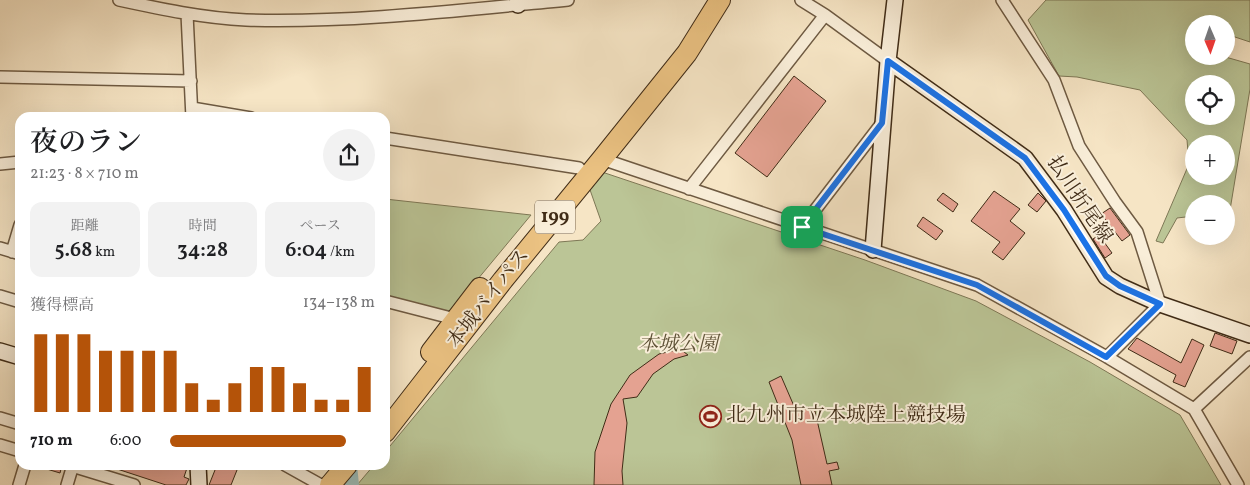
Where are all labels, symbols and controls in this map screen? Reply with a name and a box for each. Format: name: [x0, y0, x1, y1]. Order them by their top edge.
north arrow: [1185, 15, 1235, 65]
map controls: [1185, 15, 1235, 245]
button: locate: [1185, 75, 1235, 125]
text: 夜のラン: [30, 124, 142, 163]
button: share: [323, 129, 375, 181]
button: +: [1185, 135, 1235, 185]
street label: 払川折尾線: [1039, 151, 1119, 249]
text: 21:23 · 8 × 710 m: [30, 163, 139, 185]
button: −: [1185, 195, 1235, 245]
road number: 199: [535, 200, 575, 233]
pin: [781, 206, 823, 248]
icon: arrive: [788, 213, 816, 241]
text: 距離: [71, 217, 99, 236]
text: 時間: [188, 217, 216, 236]
text: ペース: [300, 217, 341, 236]
text: 5.68: [54, 236, 92, 265]
text: 34:28: [177, 236, 228, 265]
text: 6:04: [285, 236, 327, 265]
text: km: [92, 243, 115, 262]
text: /km: [327, 243, 355, 262]
street label: 本城バイパス: [441, 243, 537, 355]
text: 134–138 m: [303, 292, 375, 314]
text: 獲得標高: [30, 295, 94, 317]
park label: 本城公園: [638, 331, 721, 359]
place label: 北九州市立本城陸上競技場: [726, 402, 966, 430]
sports icon: 北九州市立本城陸上競技場: [698, 404, 722, 428]
text: 710 m: [30, 430, 73, 452]
text: 6:00: [110, 430, 141, 452]

